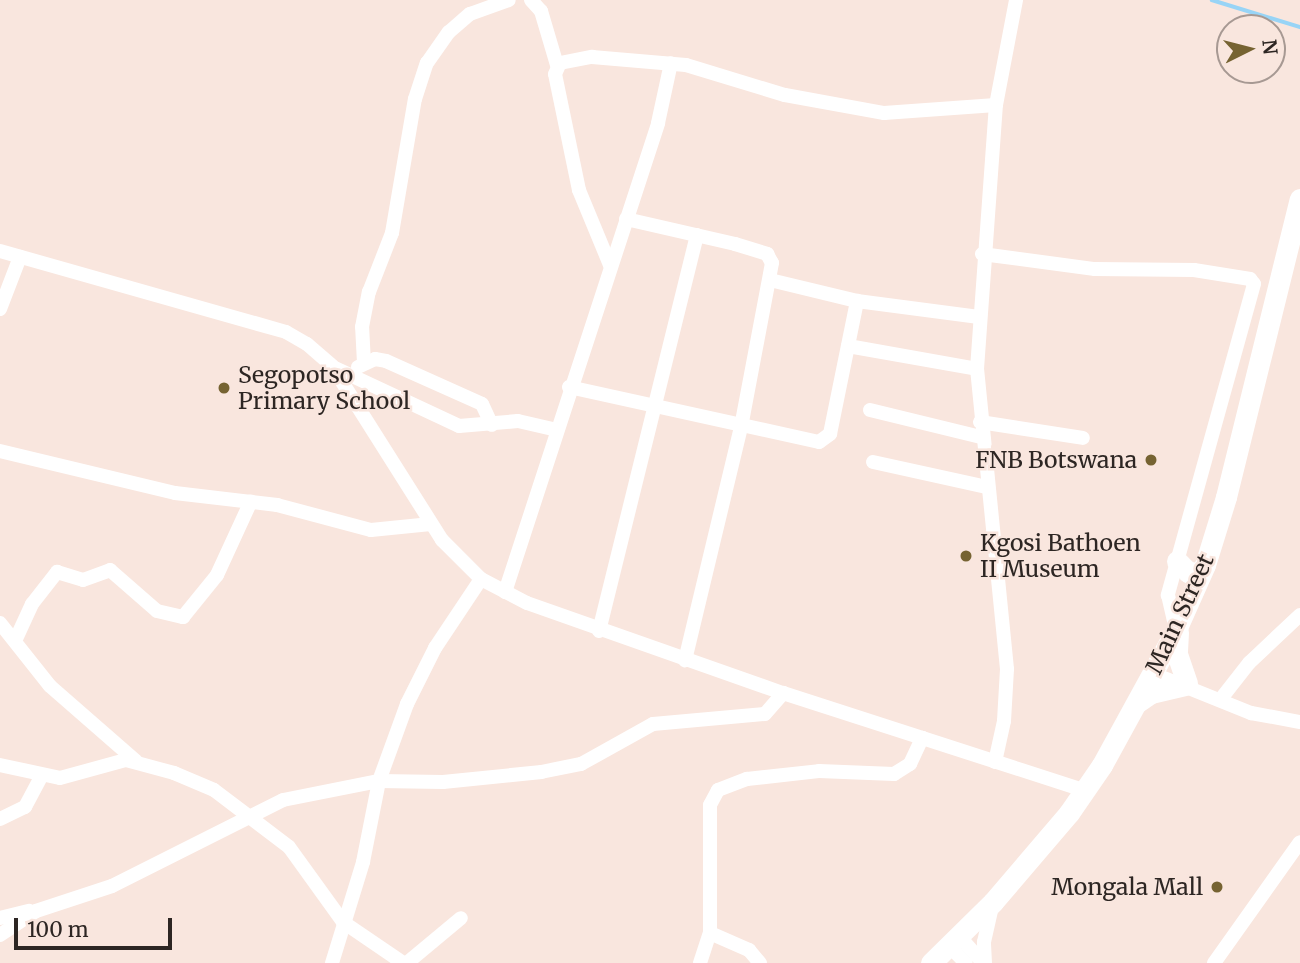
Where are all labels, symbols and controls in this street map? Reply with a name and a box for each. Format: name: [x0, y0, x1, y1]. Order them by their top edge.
north arrow: [1216, 14, 1286, 84]
text: N: [1257, 38, 1283, 56]
place label: Segopotso Primary School: [238, 361, 410, 415]
marker: Segopotso Primary School: [216, 380, 232, 396]
place label: FNB Botswana: [975, 446, 1137, 474]
marker: FNB Botswana: [1143, 452, 1159, 468]
place label: Kgosi Bathoen II Museum: [980, 529, 1141, 583]
marker: Kgosi Bathoen II Museum: [958, 548, 974, 564]
street label: Main Street: [1140, 550, 1220, 678]
place label: Mongala Mall: [1051, 873, 1203, 901]
marker: Mongala Mall: [1209, 879, 1225, 895]
scale bar: [18, 904, 175, 948]
text: 100 m: [27, 916, 89, 943]

